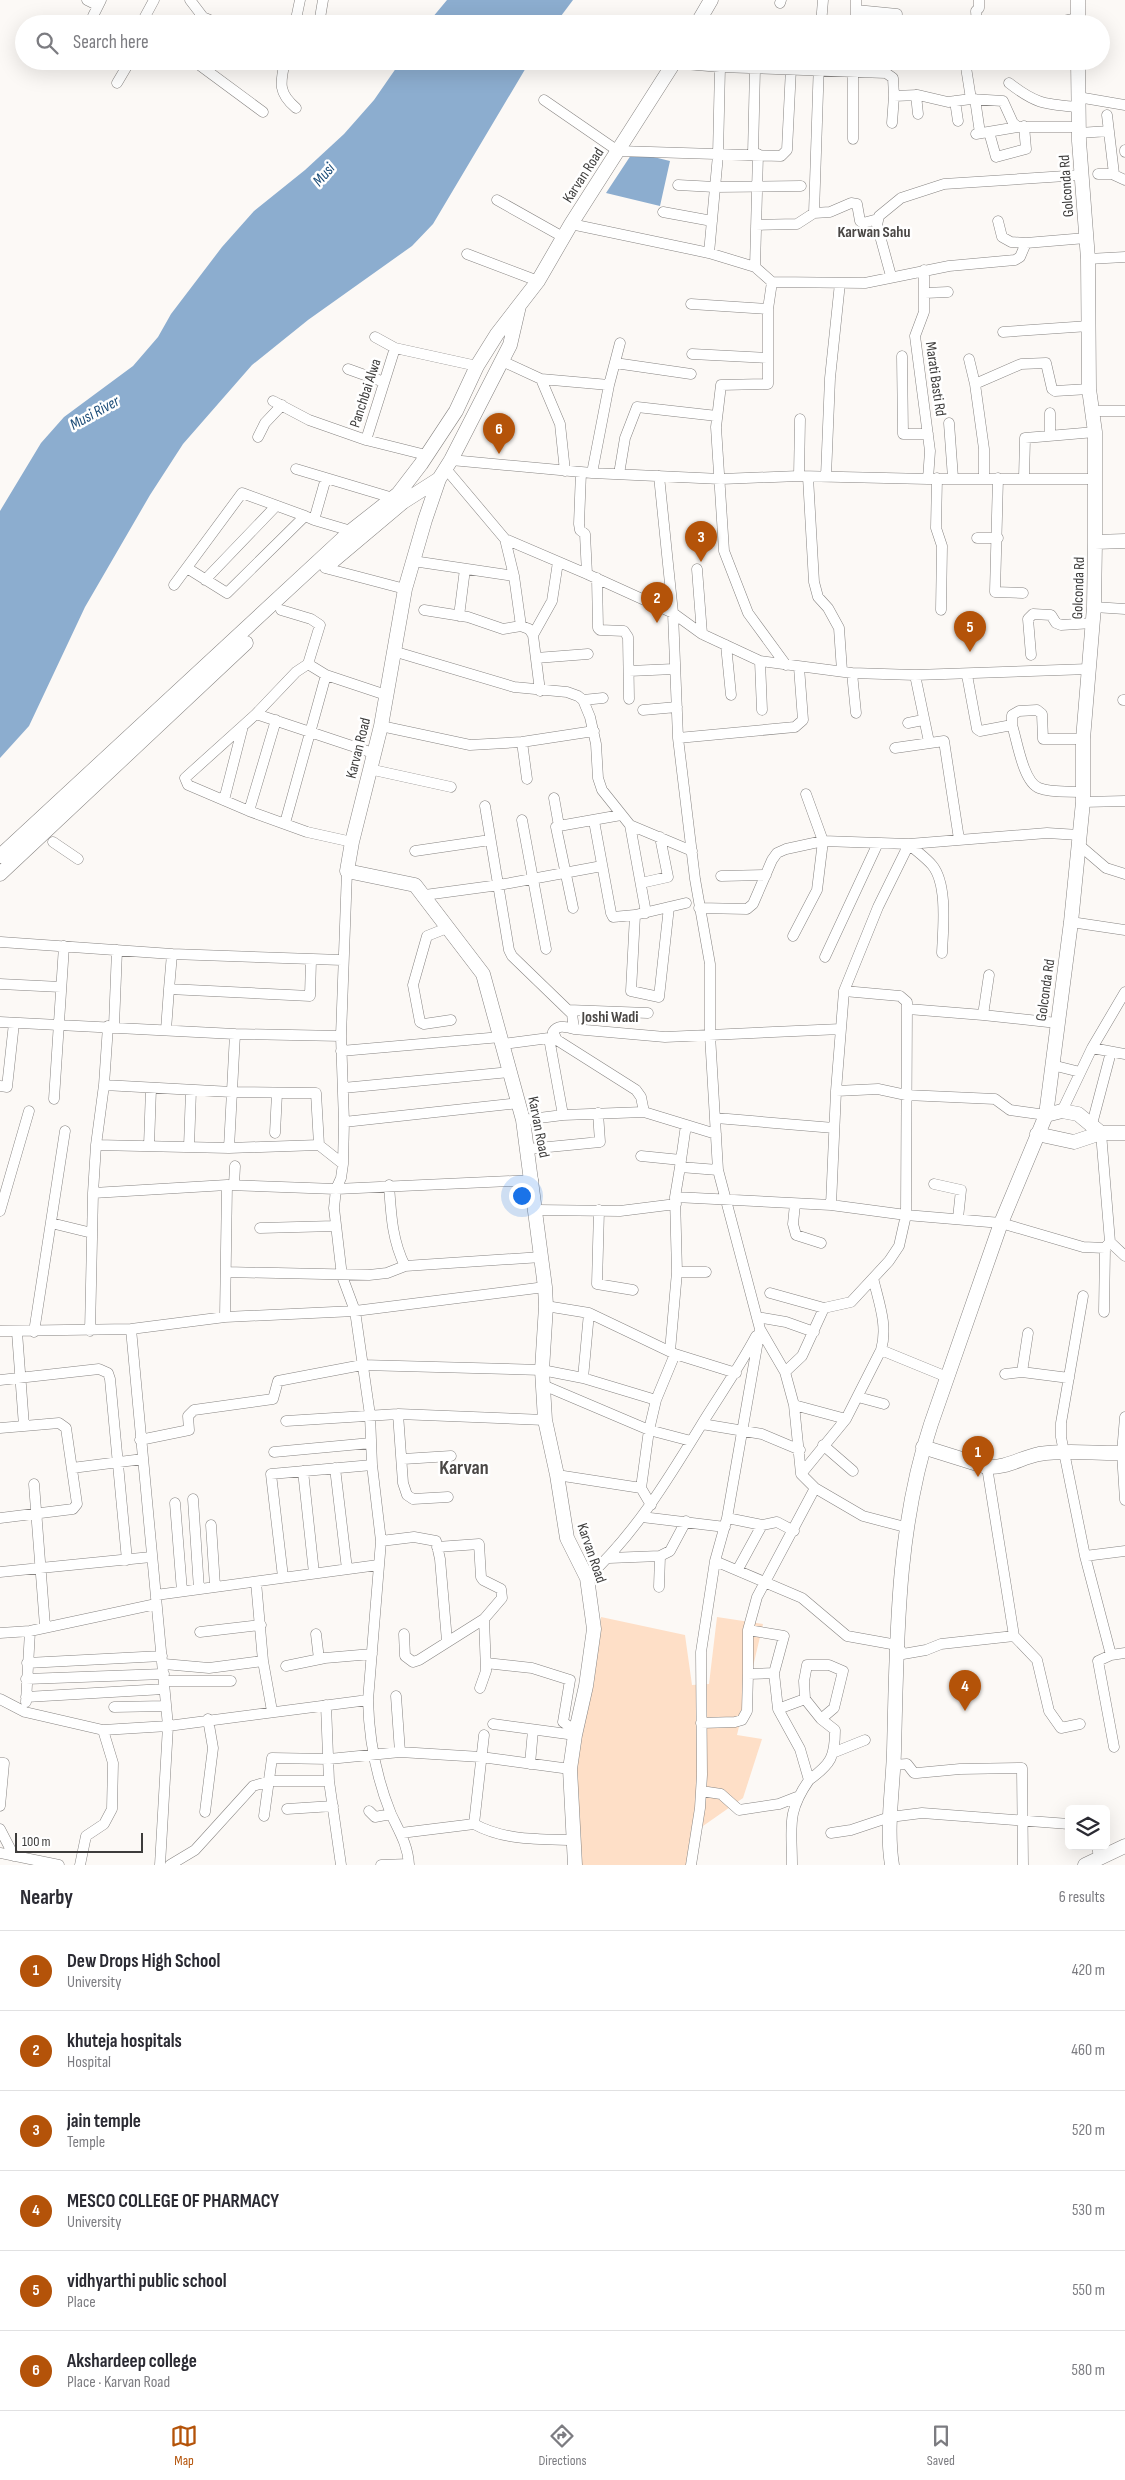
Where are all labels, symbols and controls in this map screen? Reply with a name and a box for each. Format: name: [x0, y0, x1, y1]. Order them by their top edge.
search box: [15, 15, 1110, 70]
icon: search: [33, 29, 61, 57]
text: Search here: [73, 31, 149, 54]
street label: Karvan Road: [559, 144, 608, 206]
street label: Golconda Rd: [1055, 154, 1078, 218]
water label: Musi: [309, 159, 340, 190]
district label: Karwan Sahu: [838, 223, 910, 242]
street label: Marati Basti Rd: [921, 341, 950, 417]
street label: Panchbai Alwa: [345, 356, 386, 430]
water label: Musi River: [67, 392, 123, 435]
pin: 6: [483, 413, 515, 454]
pin: 3: [685, 521, 717, 562]
street label: Golconda Rd: [1068, 556, 1089, 620]
pin: 2: [641, 582, 673, 623]
pin: 5: [954, 611, 986, 652]
street label: Karvan Road: [342, 716, 375, 781]
street label: Golconda Rd: [1032, 958, 1059, 1022]
district label: Joshi Wadi: [580, 1008, 639, 1027]
street label: Karvan Road: [523, 1095, 554, 1159]
your location: [509, 1183, 535, 1209]
pin: 1: [962, 1436, 994, 1477]
district label: Karvan: [439, 1456, 489, 1480]
street label: Karvan Road: [572, 1521, 611, 1586]
pin: 4: [949, 1670, 981, 1711]
map controls: [1065, 1805, 1110, 1850]
button: layers: [1065, 1805, 1110, 1850]
scale bar: [15, 1830, 142, 1853]
text: 100 m: [22, 1833, 51, 1850]
text: Nearby: [20, 1885, 73, 1910]
text: 6 results: [1059, 1888, 1105, 1907]
text: Dew Drops High School: [67, 1950, 220, 1973]
text: 1: [33, 1961, 39, 1980]
text: 420 m: [1072, 1961, 1105, 1980]
text: University: [67, 1973, 121, 1992]
text: khuteja hospitals: [67, 2030, 182, 2053]
text: 2: [32, 2041, 40, 2060]
text: 460 m: [1071, 2041, 1105, 2060]
text: Hospital: [67, 2053, 111, 2072]
text: jain temple: [67, 2110, 141, 2133]
text: 3: [32, 2121, 40, 2140]
text: 520 m: [1072, 2121, 1105, 2140]
text: Temple: [67, 2133, 105, 2152]
text: MESCO COLLEGE OF PHARMACY: [67, 2190, 279, 2213]
text: 4: [32, 2201, 40, 2220]
text: 530 m: [1072, 2201, 1105, 2220]
text: University: [67, 2213, 121, 2232]
text: vidhyarthi public school: [67, 2270, 227, 2293]
text: 5: [32, 2281, 40, 2300]
text: 550 m: [1072, 2281, 1105, 2300]
text: Place: [67, 2293, 96, 2312]
text: Akshardeep college: [67, 2350, 197, 2373]
text: 6: [32, 2361, 40, 2380]
text: 580 m: [1072, 2361, 1105, 2380]
text: Place · Karvan Road: [67, 2373, 170, 2392]
tab: Map: [170, 2422, 198, 2469]
tab: Directions: [538, 2422, 587, 2469]
tab: Saved: [927, 2422, 955, 2469]

